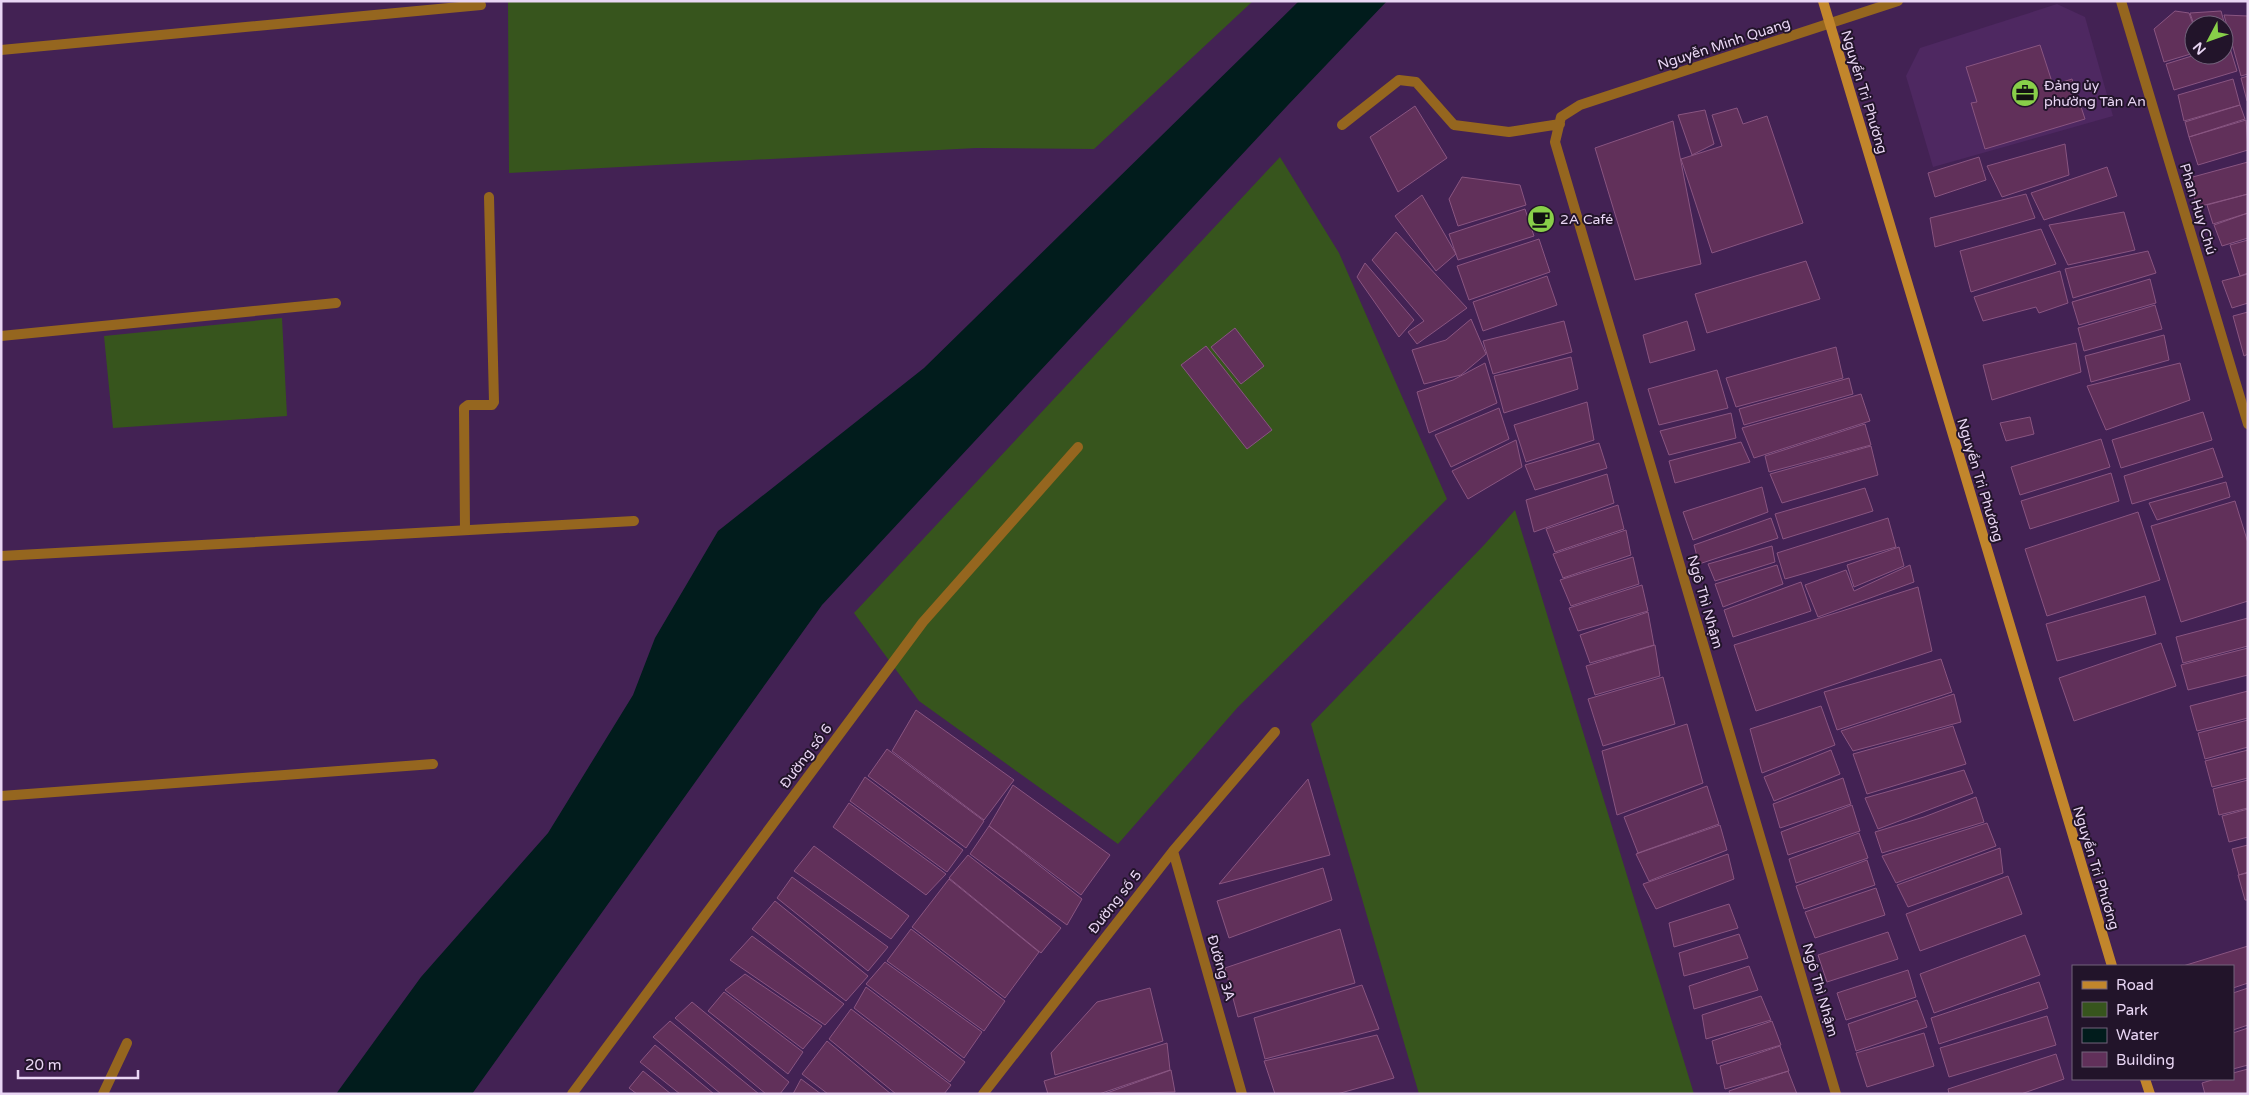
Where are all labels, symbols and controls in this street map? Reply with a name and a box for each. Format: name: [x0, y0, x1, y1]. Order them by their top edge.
street label: Nguyễn Minh Quang: [1656, 15, 1792, 73]
north arrow: [2184, 15, 2234, 65]
street label: Nguyển Tri Phương: [1837, 28, 1891, 156]
text: N: [2189, 38, 2210, 58]
place label: Đảng ủy phường Tân An: [2044, 77, 2146, 110]
office icon: Đảng ủy phường Tân An: [2010, 78, 2040, 108]
street label: Phan Huy Chú: [2176, 161, 2220, 257]
cafe icon: 2A Café: [1526, 204, 1556, 234]
place label: 2A Café: [1560, 211, 1613, 228]
street label: Nguyển Tri Phương: [1953, 416, 2007, 544]
street label: Ngô Thì Nhậm: [1684, 553, 1726, 651]
street label: Đường số 6: [776, 720, 836, 792]
street label: Nguyển Tri Phương: [2069, 804, 2123, 932]
street label: Đường số 5: [1085, 867, 1145, 937]
street label: Đường 3A: [1203, 933, 1239, 1003]
street label: Ngô Thì Nhậm: [1799, 941, 1841, 1039]
legend: [2072, 965, 2234, 1080]
text: Road: [2116, 976, 2154, 994]
text: Park: [2116, 1001, 2148, 1019]
text: Water: [2116, 1026, 2159, 1044]
scale bar: [18, 1048, 138, 1080]
text: Building: [2116, 1051, 2175, 1069]
text: 20 m: [25, 1056, 62, 1074]

